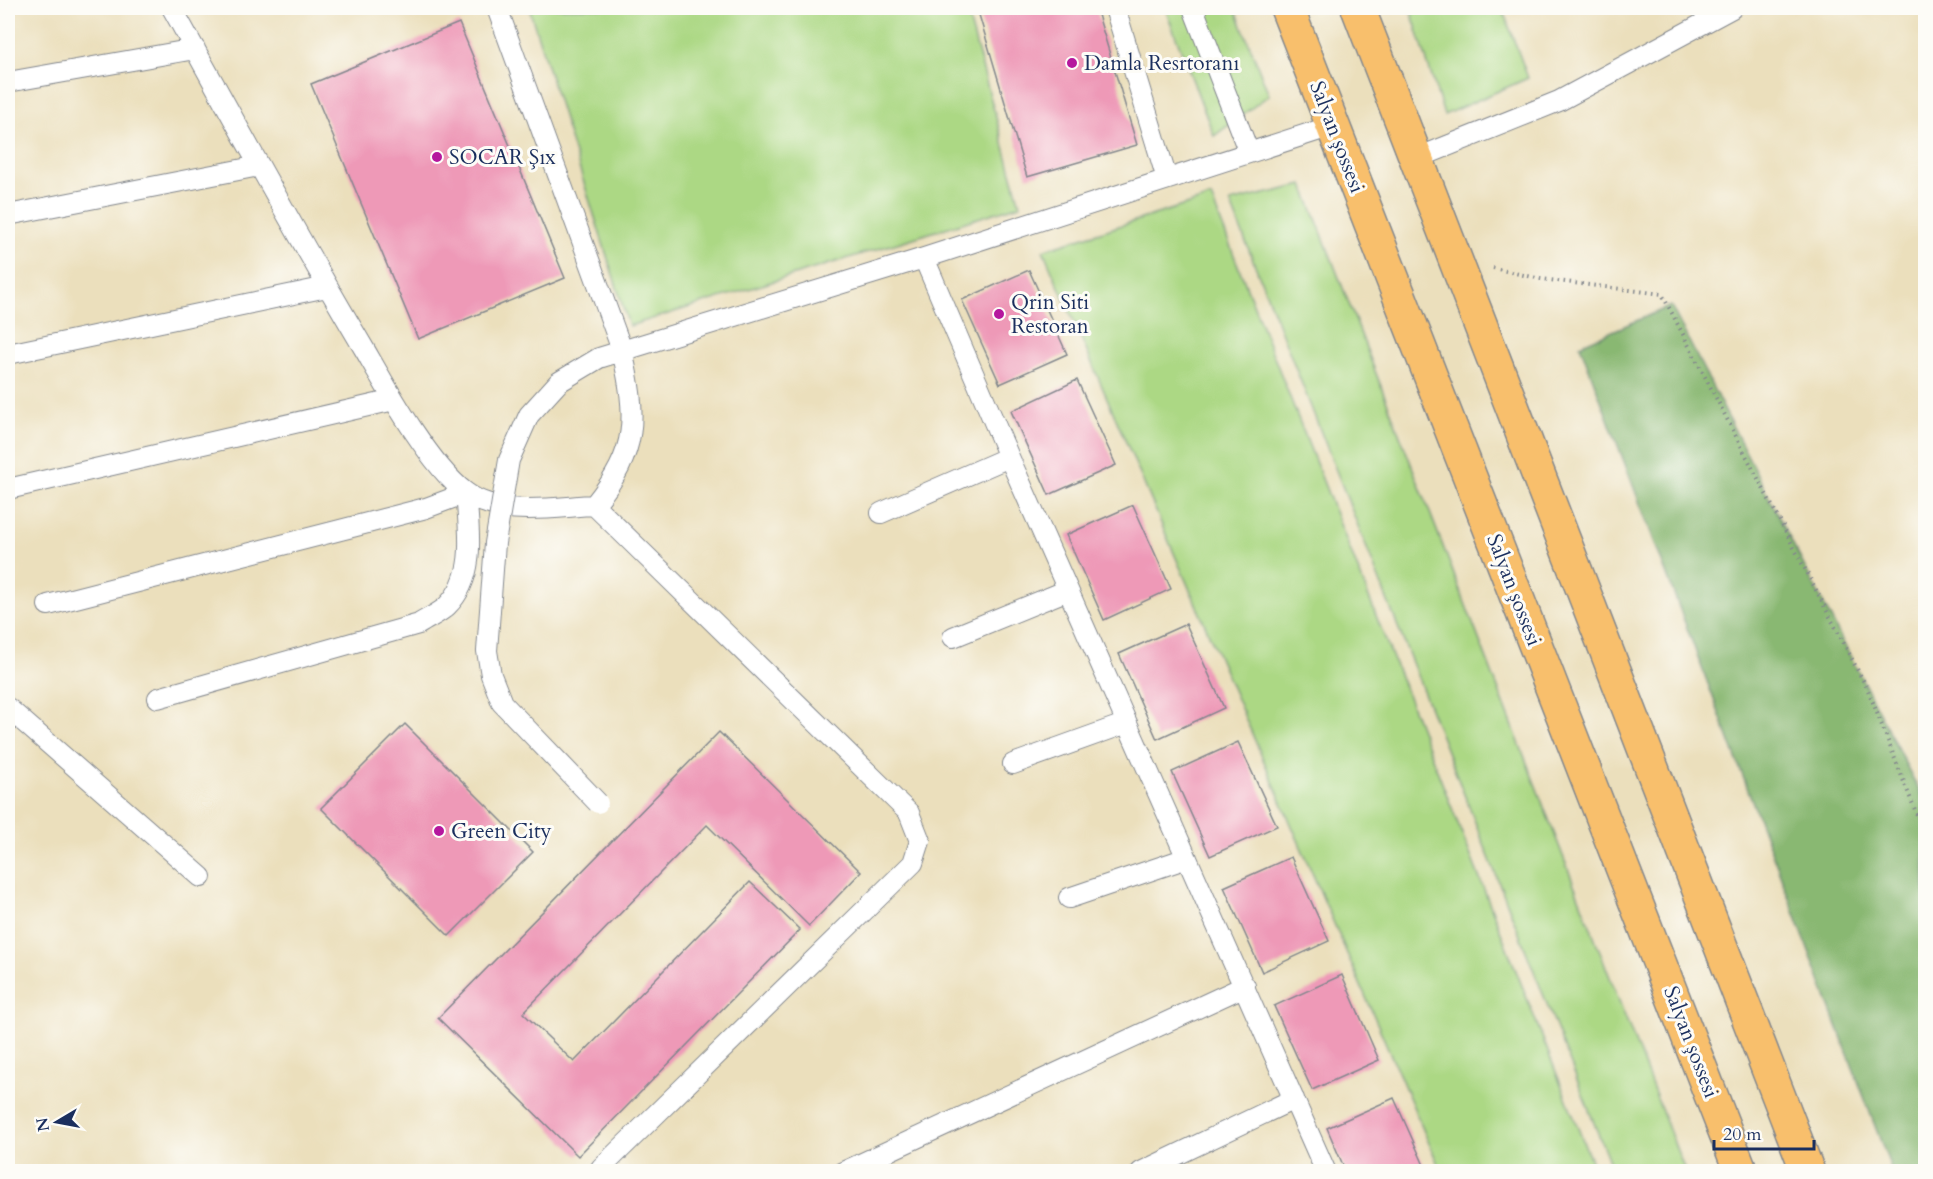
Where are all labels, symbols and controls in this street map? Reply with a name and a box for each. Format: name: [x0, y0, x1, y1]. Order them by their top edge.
place label: Damla Resrtoranı: [1084, 49, 1239, 78]
marker: Damla Resrtoranı: [1065, 56, 1079, 70]
street label: Salyan şossesi: [1302, 77, 1372, 197]
place label: SOCAR Şıx: [449, 143, 556, 172]
marker: SOCAR Şıx: [430, 150, 444, 164]
place label: Qrin Siti Restoran: [1011, 288, 1089, 341]
marker: Qrin Siti Restoran: [992, 307, 1006, 321]
street label: Salyan şossesi: [1479, 530, 1549, 650]
place label: Green City: [451, 817, 552, 846]
marker: Green City: [432, 824, 446, 838]
street label: Salyan şossesi: [1656, 982, 1726, 1102]
north arrow: [27, 1092, 87, 1152]
scale bar: [1714, 1113, 1814, 1151]
text: N: [31, 1116, 55, 1133]
text: 20 m: [1723, 1122, 1762, 1147]

